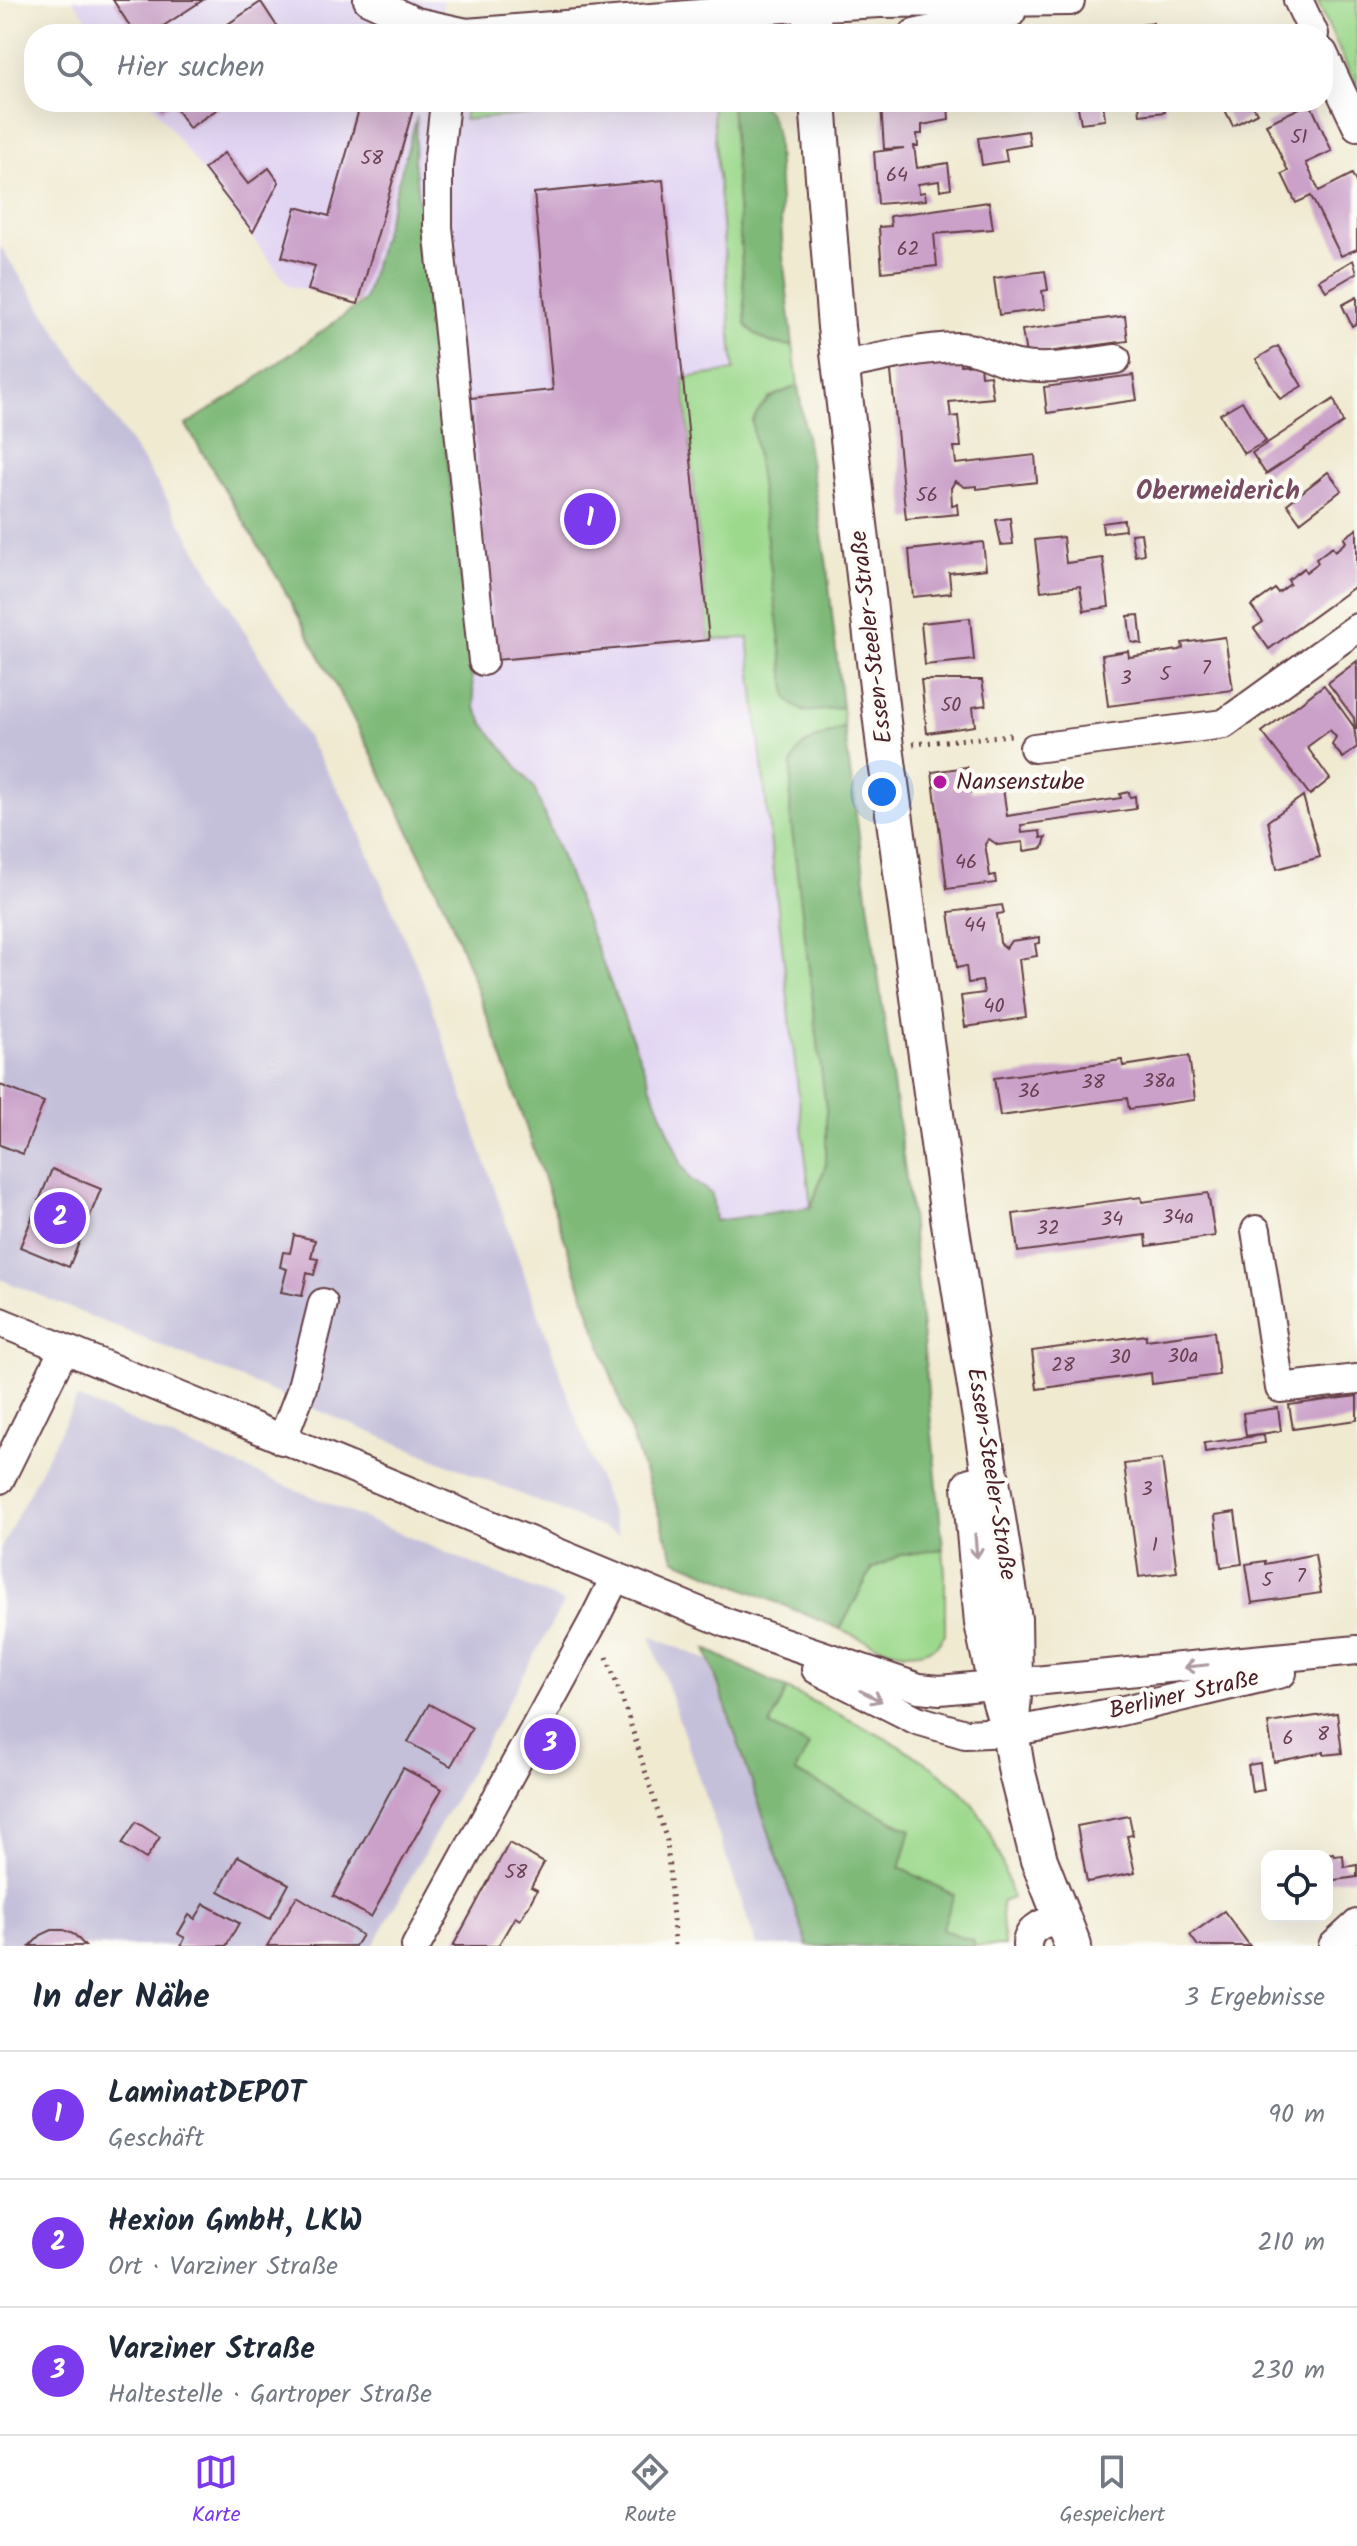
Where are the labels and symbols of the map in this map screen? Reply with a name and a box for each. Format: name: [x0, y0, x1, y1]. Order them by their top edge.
house number: 51: [1290, 122, 1308, 154]
house number: 58: [361, 143, 384, 175]
house number: 64: [886, 160, 908, 192]
house number: 62: [897, 234, 919, 266]
district label: Obermeiderich: [1136, 471, 1300, 513]
house number: 56: [916, 480, 938, 512]
pin: 1: [564, 489, 616, 549]
street label: Essen-Steeler-Straße: [840, 528, 904, 746]
house number: 7: [1201, 653, 1211, 685]
house number: 5: [1160, 659, 1172, 691]
house number: 3: [1120, 663, 1132, 695]
house number: 50: [941, 690, 961, 722]
place label: Nansenstube: [956, 763, 1085, 802]
your location: [862, 772, 902, 812]
marker: Nansenstube: [931, 773, 949, 791]
house number: 46: [955, 847, 977, 879]
house number: 44: [964, 910, 986, 942]
house number: 40: [983, 991, 1005, 1023]
house number: 38a: [1143, 1066, 1175, 1098]
house number: 38: [1081, 1067, 1106, 1099]
house number: 36: [1018, 1076, 1040, 1108]
pin: 2: [34, 1188, 86, 1248]
house number: 34a: [1162, 1202, 1194, 1234]
house number: 34: [1101, 1204, 1123, 1236]
house number: 32: [1036, 1213, 1060, 1245]
house number: 30a: [1168, 1341, 1198, 1373]
house number: 30: [1109, 1342, 1131, 1374]
house number: 28: [1051, 1350, 1076, 1382]
street label: Essen-Steeler-Straße: [955, 1365, 1027, 1583]
house number: 3: [1141, 1474, 1153, 1506]
house number: 1: [1152, 1530, 1158, 1562]
one-way arrow: [969, 1532, 984, 1559]
house number: 7: [1296, 1561, 1306, 1593]
house number: 5: [1262, 1565, 1274, 1597]
street label: Berliner Straße: [1105, 1659, 1263, 1731]
one-way arrow: [1183, 1659, 1210, 1674]
one-way arrow: [859, 1689, 882, 1705]
pin: 3: [524, 1714, 576, 1774]
house number: 8: [1317, 1719, 1330, 1751]
house number: 6: [1282, 1723, 1294, 1755]
house number: 58: [505, 1857, 528, 1889]

